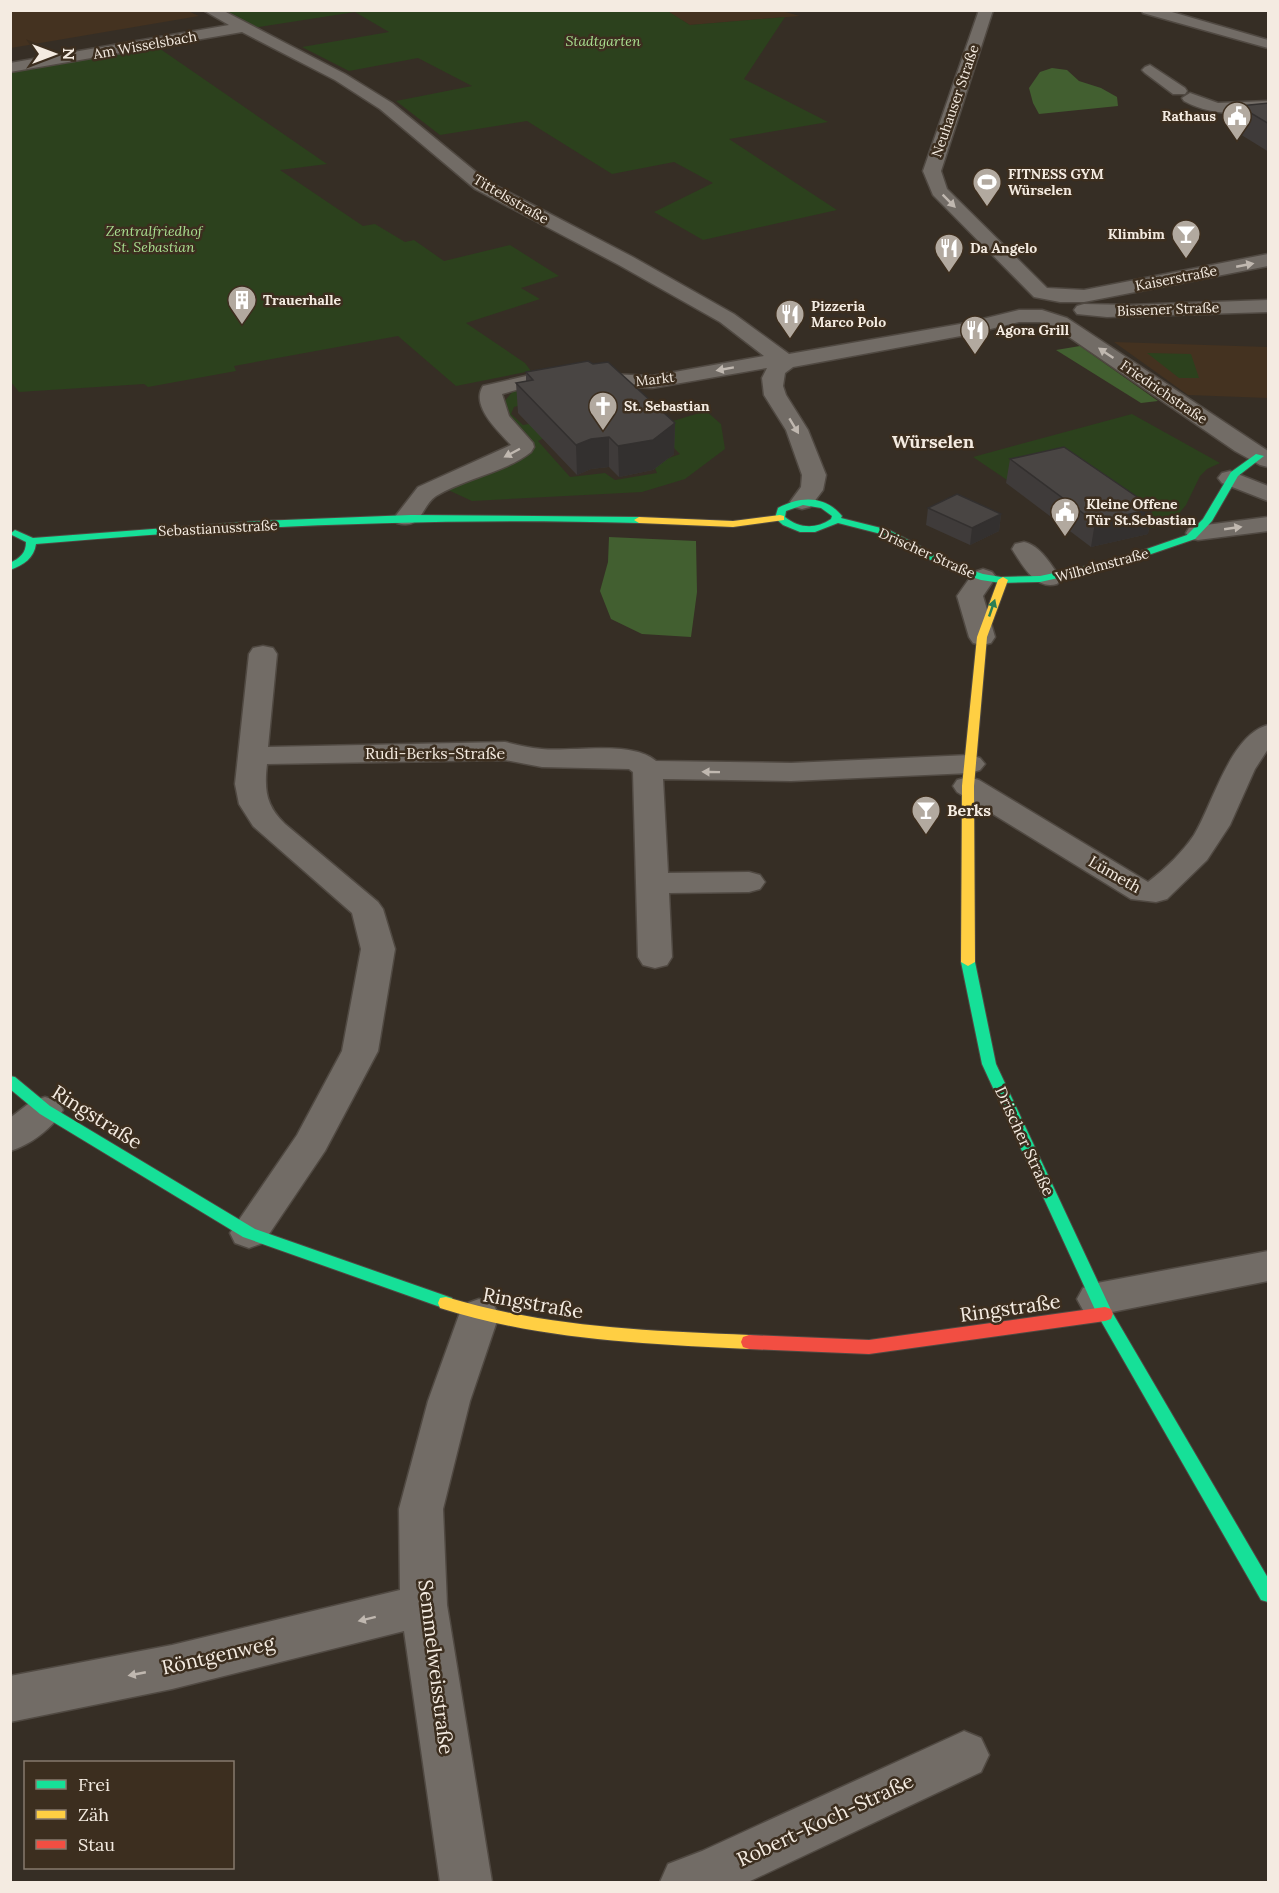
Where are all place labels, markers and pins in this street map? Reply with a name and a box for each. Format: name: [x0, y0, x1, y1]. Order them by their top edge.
public building icon: Rathaus: [1221, 100, 1253, 142]
place label: Rathaus: [1162, 107, 1216, 125]
place label: FITNESS GYM Würselen: [1008, 165, 1104, 199]
sports icon: FITNESS GYM Würselen: [971, 166, 1003, 208]
bar icon: Klimbim: [1170, 218, 1202, 260]
place label: Klimbim: [1108, 225, 1165, 243]
restaurant icon: Da Angelo: [933, 232, 965, 274]
place label: Da Angelo: [970, 239, 1037, 257]
building icon: Trauerhalle: [226, 284, 258, 326]
place label: Trauerhalle: [263, 291, 342, 309]
place label: Pizzeria Marco Polo: [811, 297, 886, 331]
restaurant icon: Pizzeria Marco Polo: [774, 298, 806, 340]
restaurant icon: Agora Grill: [959, 314, 991, 356]
place label: Agora Grill: [996, 321, 1070, 339]
church icon: St. Sebastian: [587, 390, 619, 432]
place label: St. Sebastian: [624, 397, 710, 415]
place label: Kleine Offene Tür St.Sebastian: [1086, 495, 1196, 529]
public building icon: Kleine Offene Tür St.Sebastian: [1049, 496, 1081, 538]
bar icon: Berks: [910, 794, 942, 836]
place label: Berks: [947, 800, 991, 820]

